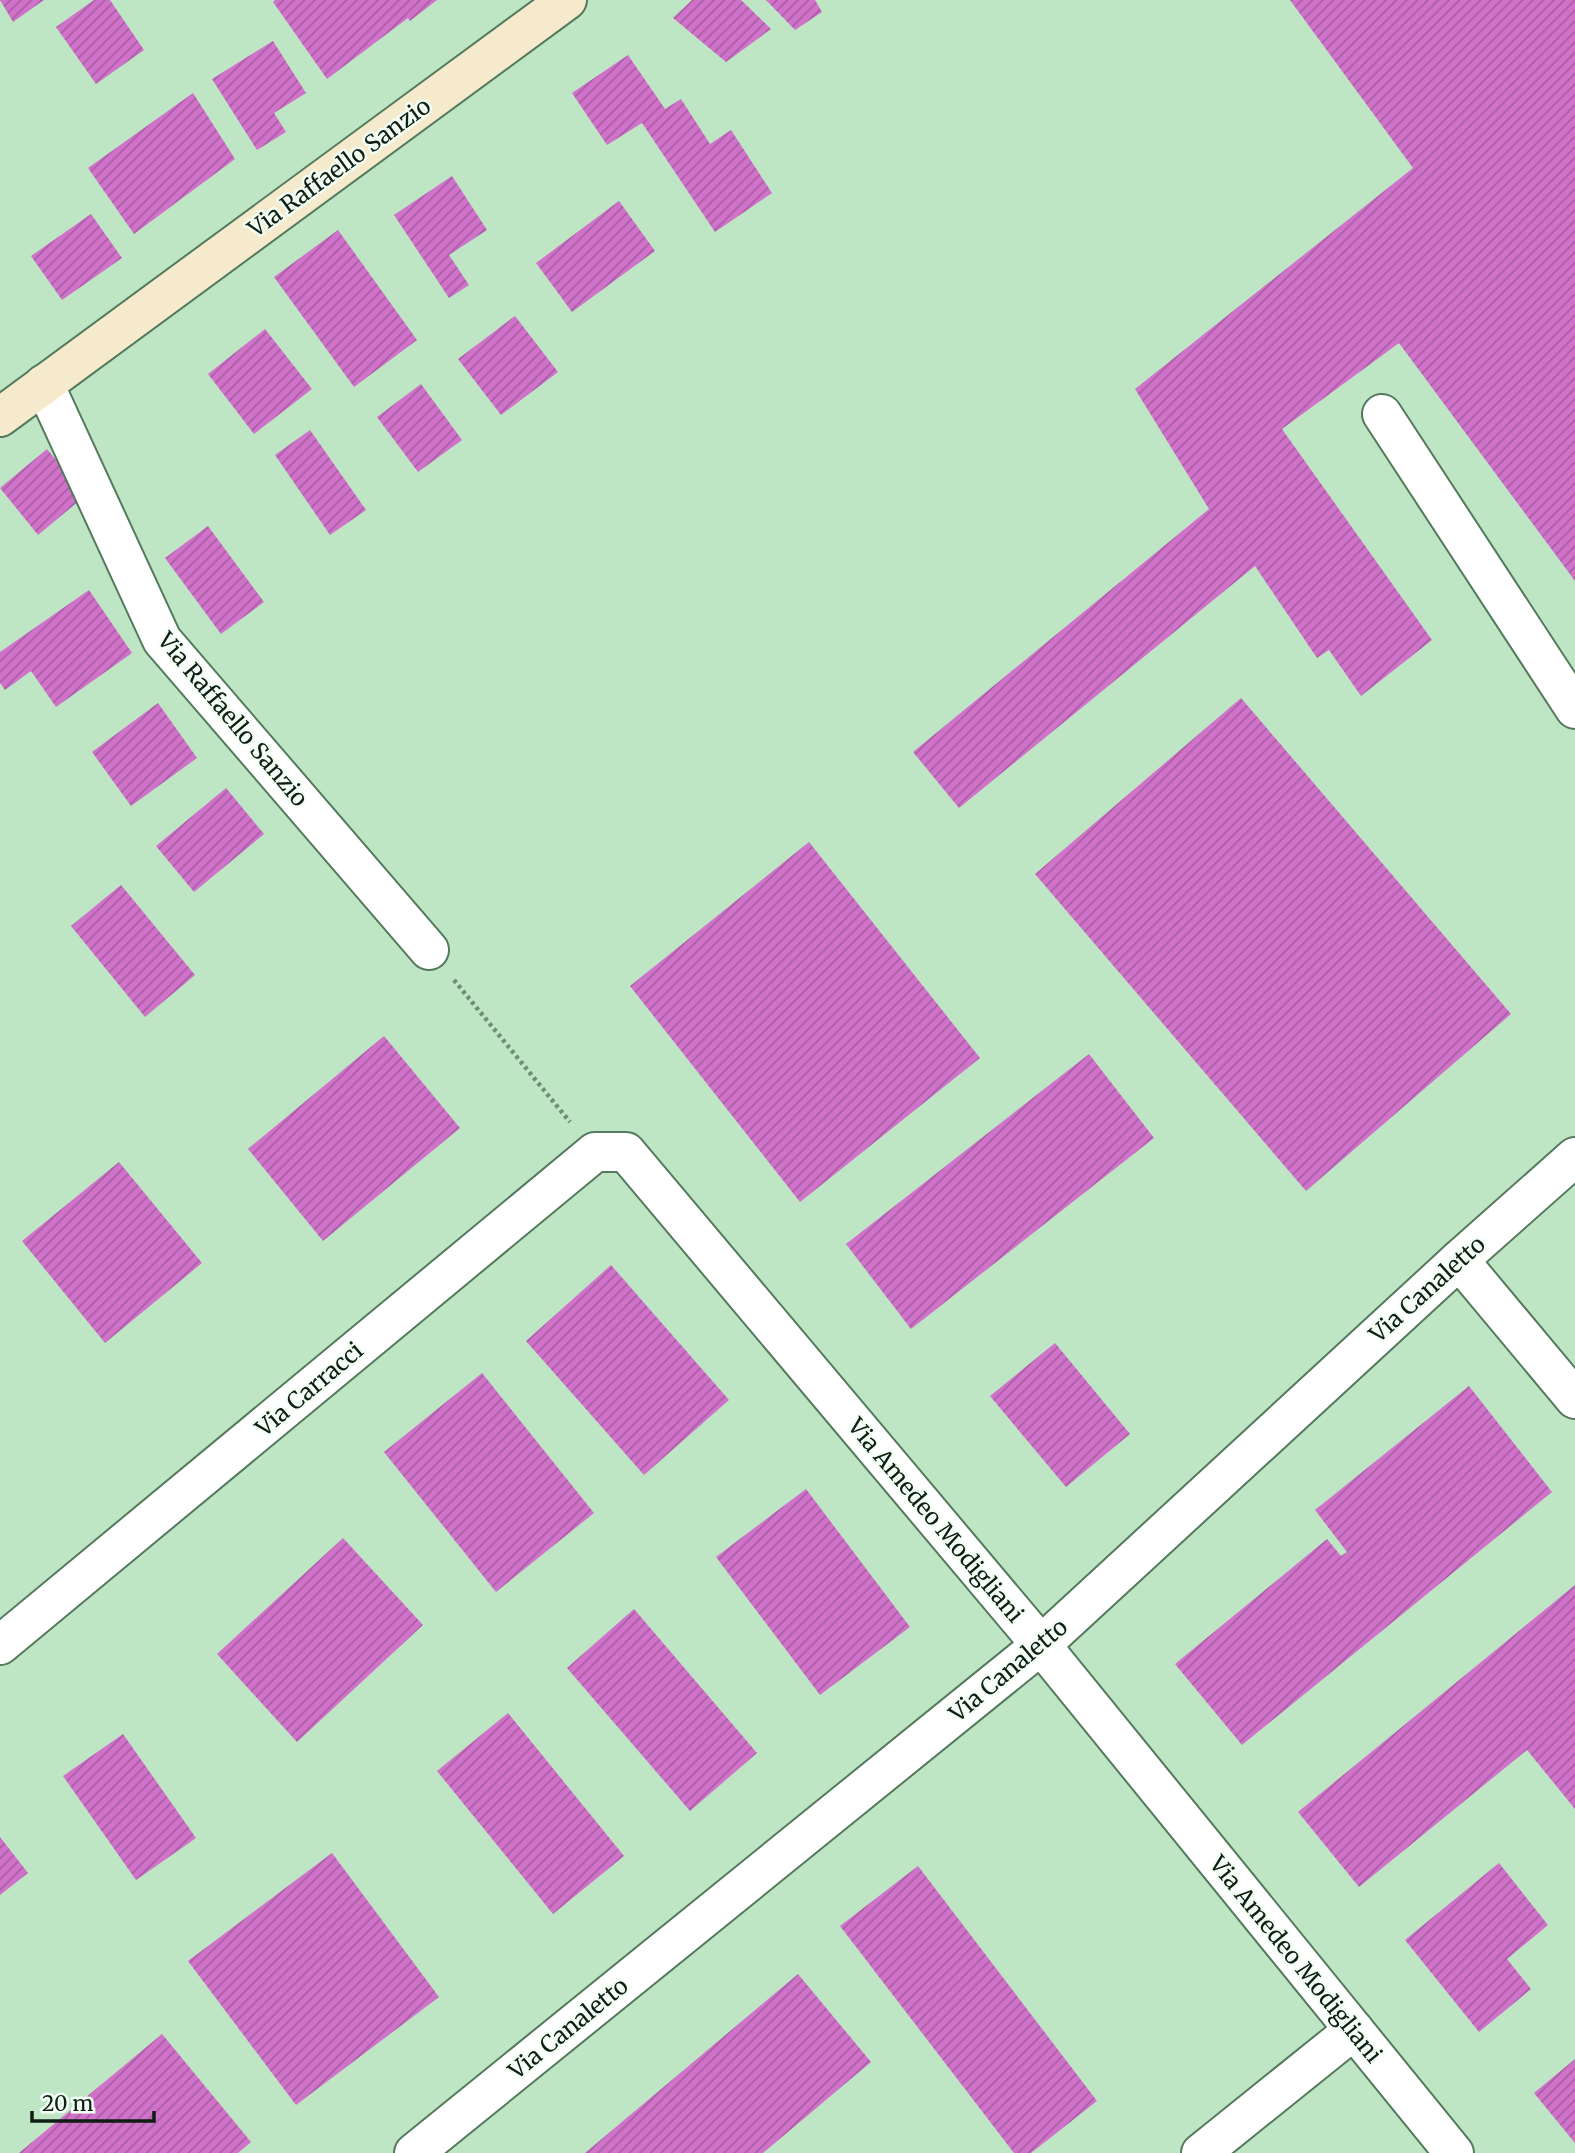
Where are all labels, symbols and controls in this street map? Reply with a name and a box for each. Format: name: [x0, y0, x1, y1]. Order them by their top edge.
street label: Via Raffaello Sanzio: [241, 91, 436, 244]
street label: Via Raffaello Sanzio: [151, 625, 314, 812]
street label: Via Canaletto: [1362, 1229, 1491, 1349]
street label: Via Carracci: [249, 1336, 369, 1443]
street label: Via Amedeo Modigliani: [841, 1411, 1030, 1628]
street label: Via Canaletto: [942, 1612, 1073, 1729]
street label: Via Amedeo Modigliani: [1203, 1849, 1388, 2068]
street label: Via Canaletto: [501, 1971, 634, 2086]
scale bar: [32, 2080, 154, 2124]
text: 20 m: [42, 2090, 94, 2117]

